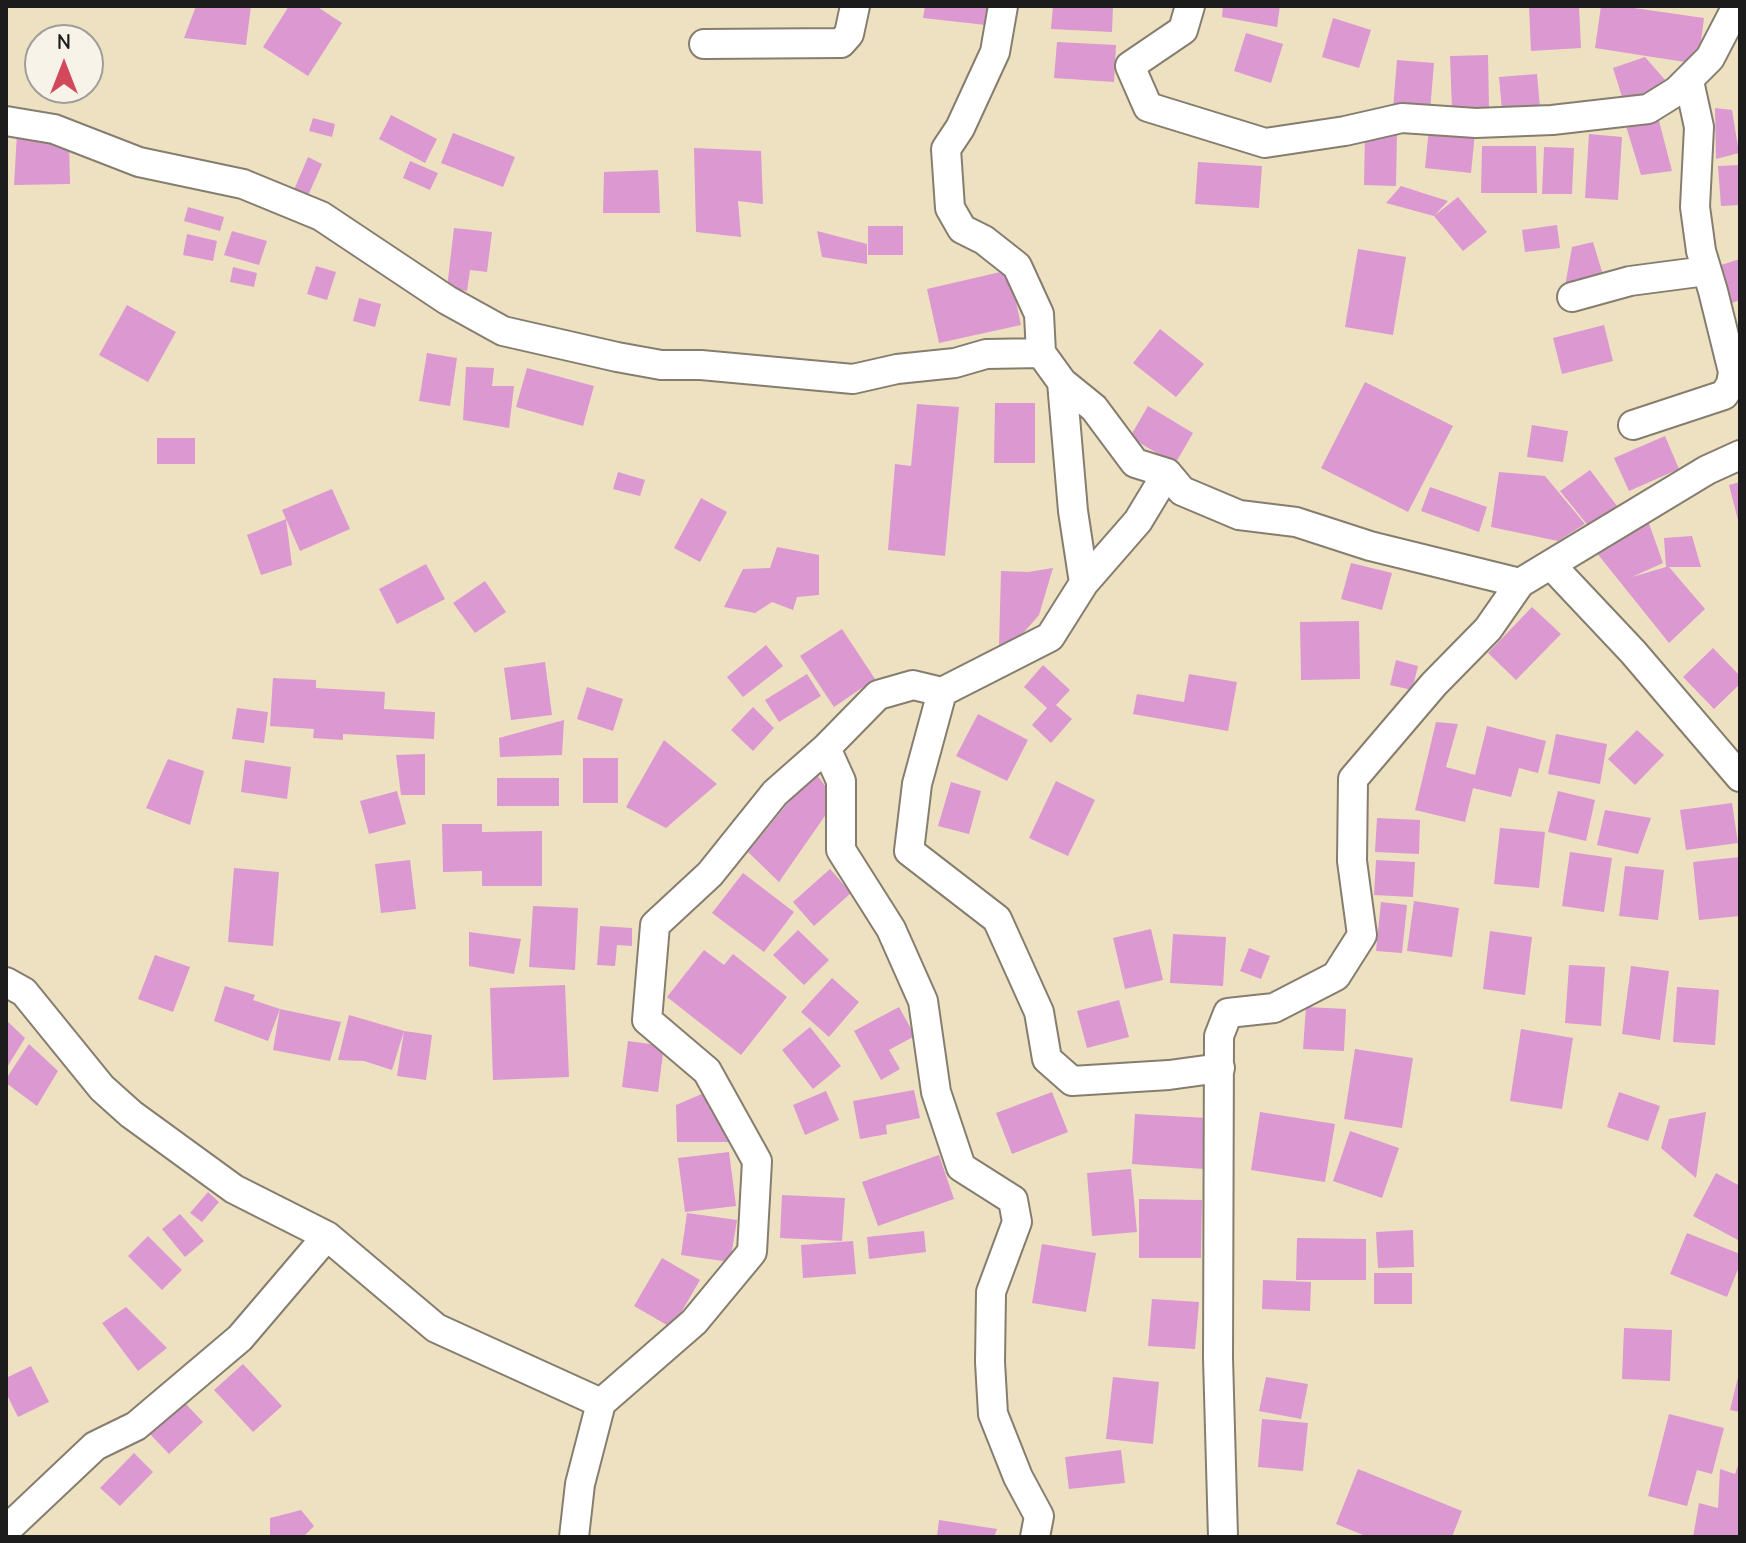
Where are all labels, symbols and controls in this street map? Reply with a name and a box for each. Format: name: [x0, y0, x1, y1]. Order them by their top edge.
north arrow: [24, 24, 104, 104]
text: N: [57, 29, 71, 55]

